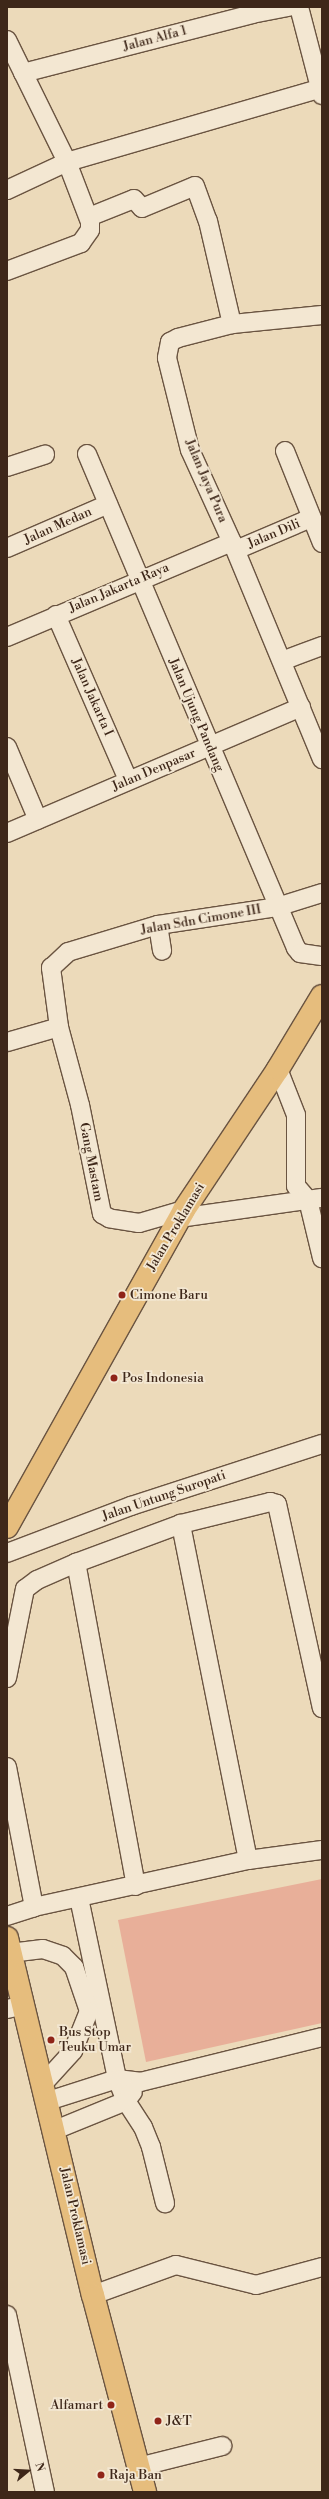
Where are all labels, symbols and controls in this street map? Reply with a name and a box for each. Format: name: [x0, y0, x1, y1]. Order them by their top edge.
street label: Jalan Alfa 1: [121, 23, 189, 55]
street label: Jalan Jaya Pura: [181, 437, 231, 525]
street label: Jalan Medan: [22, 504, 94, 548]
street label: Jalan Dili: [245, 516, 303, 552]
street label: Jalan Jakarta Raya: [66, 560, 172, 616]
street label: Jalan Jakarta I: [68, 656, 116, 738]
street label: Jalan Ujung Pandang: [165, 656, 227, 774]
street label: Jalan Denpasar: [110, 745, 198, 795]
street label: Jalan Sdn Cimone III: [140, 902, 262, 938]
street label: Gang Mastam: [76, 1121, 106, 1203]
street label: Jalan Proklamasi: [144, 1180, 208, 1274]
place label: Cimone Baru: [130, 1287, 208, 1303]
marker: Cimone Baru: [117, 1290, 127, 1300]
place label: Pos Indonesia: [122, 1370, 204, 1386]
marker: Pos Indonesia: [109, 1373, 119, 1383]
street label: Jalan Untung Suropati: [100, 1468, 228, 1524]
place label: Bus Stop Teuku Umar: [59, 2025, 131, 2056]
marker: Bus Stop Teuku Umar: [46, 2035, 56, 2045]
street label: Jalan Proklamasi: [56, 2166, 94, 2266]
place label: Alfamart: [50, 2397, 103, 2413]
marker: Alfamart: [106, 2400, 116, 2410]
place label: J&T: [166, 2413, 192, 2429]
marker: J&T: [153, 2416, 163, 2426]
north arrow: [8, 2451, 48, 2491]
text: N: [31, 2461, 47, 2474]
place label: Raja Ban: [109, 2467, 162, 2483]
marker: Raja Ban: [96, 2470, 106, 2480]

